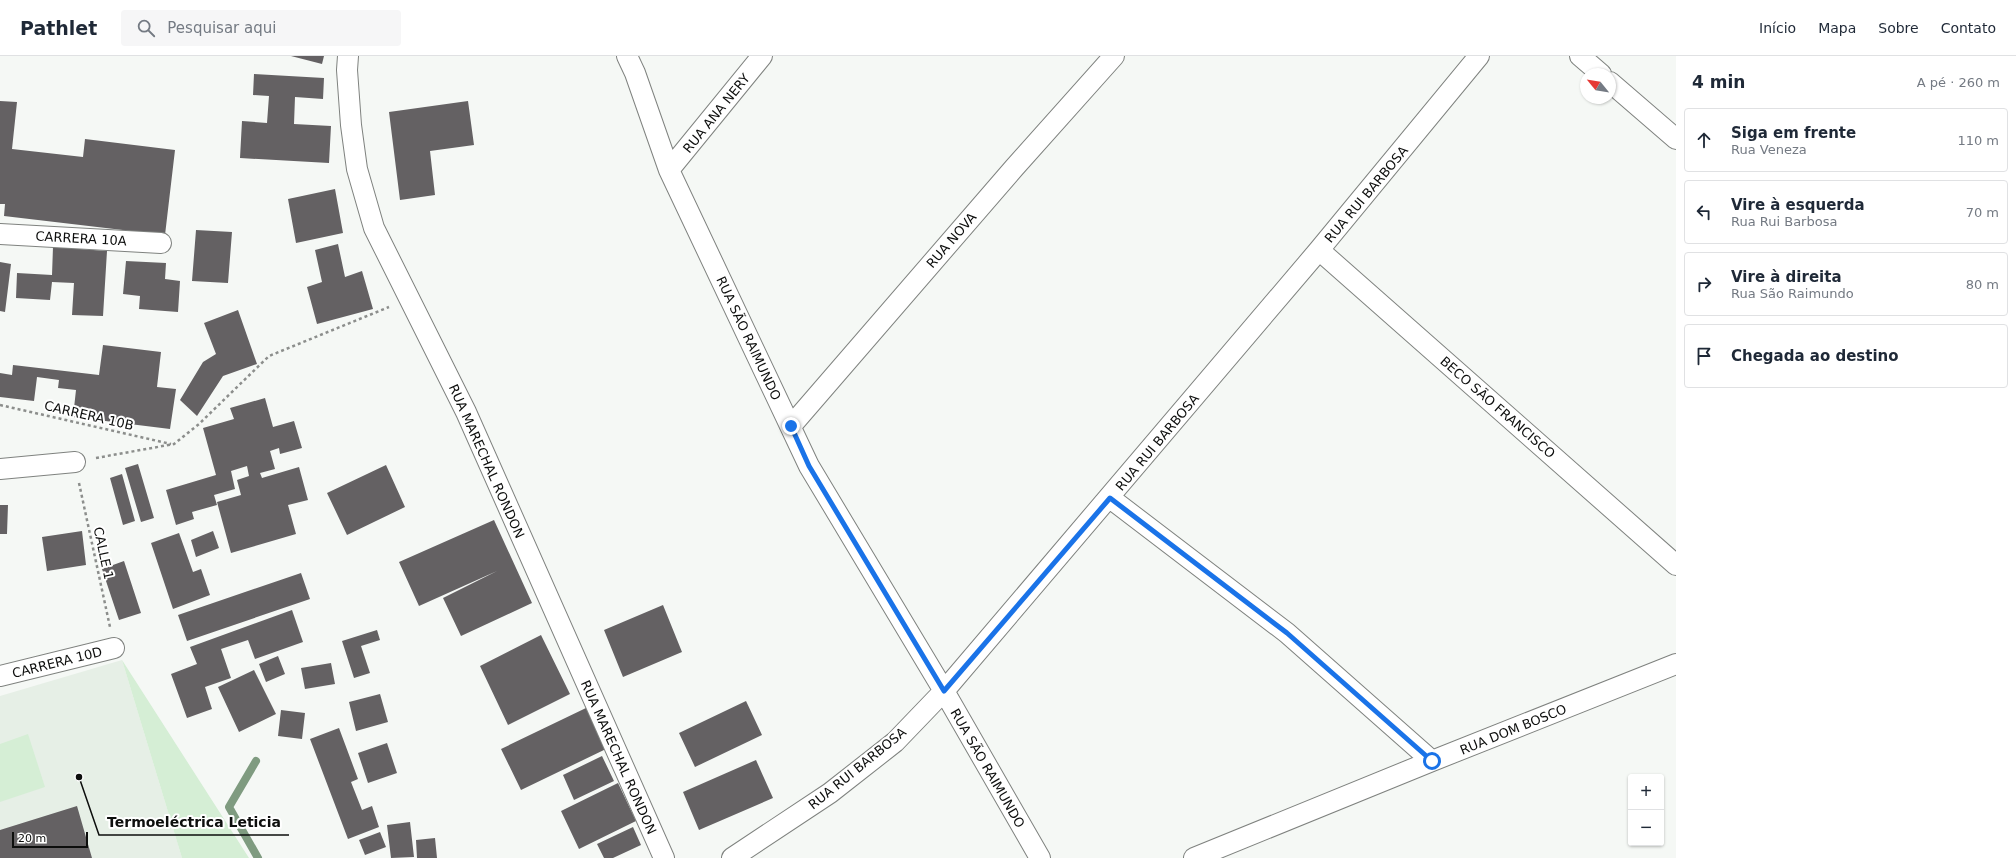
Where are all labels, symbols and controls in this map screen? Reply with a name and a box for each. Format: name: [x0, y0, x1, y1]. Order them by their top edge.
search box: [121, 10, 401, 46]
text: Pathlet: [20, 17, 97, 39]
icon: search: [135, 17, 157, 39]
text: Pesquisar aqui: [167, 19, 276, 37]
text: Início: [1759, 20, 1796, 36]
text: Mapa: [1818, 20, 1856, 36]
text: Sobre: [1878, 20, 1919, 36]
text: Contato: [1941, 20, 1996, 36]
north arrow: [1580, 68, 1616, 104]
street label: RUA ANA NERY: [680, 71, 753, 156]
text: 4 min: [1692, 72, 1745, 92]
text: A pé · 260 m: [1917, 75, 2000, 90]
text: Siga em frente: [1731, 124, 1856, 142]
icon: ahead: [1693, 129, 1715, 151]
text: 110 m: [1957, 133, 1999, 148]
text: Rua Veneza: [1731, 142, 1807, 157]
street label: RUA RUI BARBOSA: [1322, 143, 1411, 246]
text: Vire à esquerda: [1731, 196, 1865, 214]
icon: left: [1693, 201, 1715, 223]
text: 70 m: [1966, 205, 1999, 220]
street label: RUA NOVA: [923, 210, 979, 271]
text: Rua Rui Barbosa: [1731, 214, 1837, 229]
street label: CARRERA 10A: [35, 229, 127, 248]
text: Vire à direita: [1731, 268, 1842, 286]
icon: right: [1693, 273, 1715, 295]
street label: RUA SÃO RAIMUNDO: [713, 274, 784, 403]
text: 80 m: [1966, 277, 1999, 292]
text: Rua São Raimundo: [1731, 286, 1854, 301]
icon: arrive: [1693, 345, 1715, 367]
text: Chegada ao destino: [1731, 347, 1899, 365]
street label: BECO SÃO FRANCISCO: [1437, 353, 1558, 461]
street label: RUA MARECHAL RONDON: [446, 382, 527, 541]
street label: RUA RUI BARBOSA: [1113, 391, 1202, 494]
street label: CARRERA 10B: [43, 398, 135, 433]
route end: [782, 417, 800, 435]
street label: CALLE 1: [91, 526, 116, 581]
street label: CARRERA 10D: [11, 644, 104, 681]
street label: RUA MARECHAL RONDON: [578, 678, 659, 837]
street label: RUA DOM BOSCO: [1458, 701, 1569, 758]
street label: RUA SÃO RAIMUNDO: [947, 706, 1028, 830]
street label: RUA RUI BARBOSA: [805, 724, 909, 812]
route start: [1423, 752, 1441, 770]
map controls: [1628, 774, 1664, 846]
button: +: [1628, 774, 1664, 810]
callout: Termoeléctrica Leticia: [99, 809, 289, 835]
button: −: [1628, 810, 1664, 846]
text: Termoeléctrica Leticia: [107, 814, 281, 830]
scale bar: [12, 830, 88, 849]
text: 20 m: [18, 832, 46, 845]

